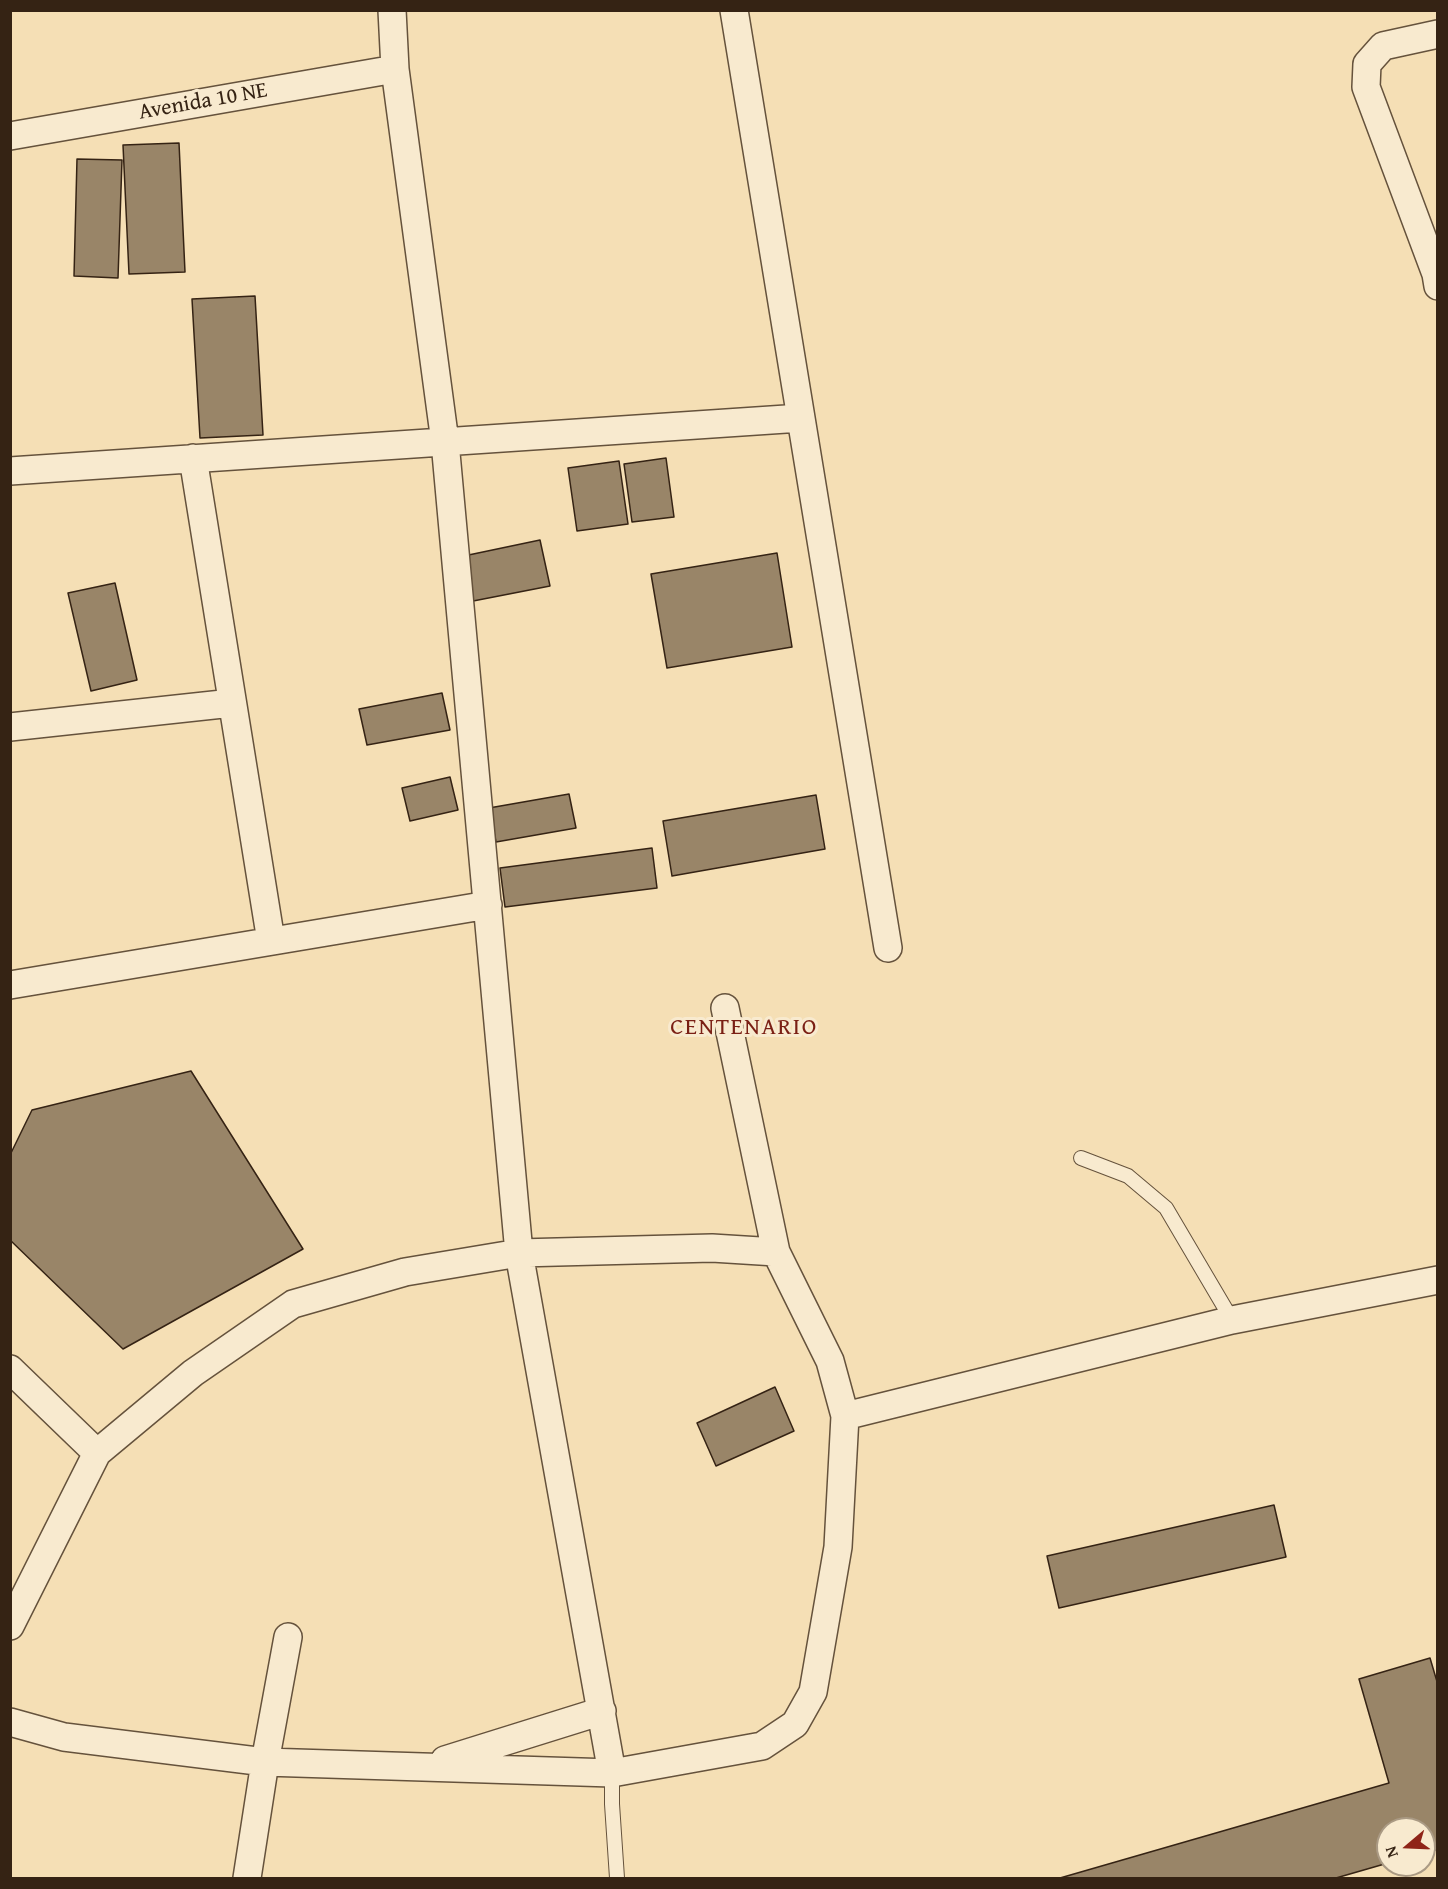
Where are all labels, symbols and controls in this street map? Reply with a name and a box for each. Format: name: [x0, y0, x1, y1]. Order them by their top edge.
street label: Avenida 10 NE: [137, 78, 269, 126]
district label: CENTENARIO: [670, 1014, 818, 1042]
north arrow: [1376, 1817, 1436, 1877]
text: N: [1378, 1843, 1404, 1861]

